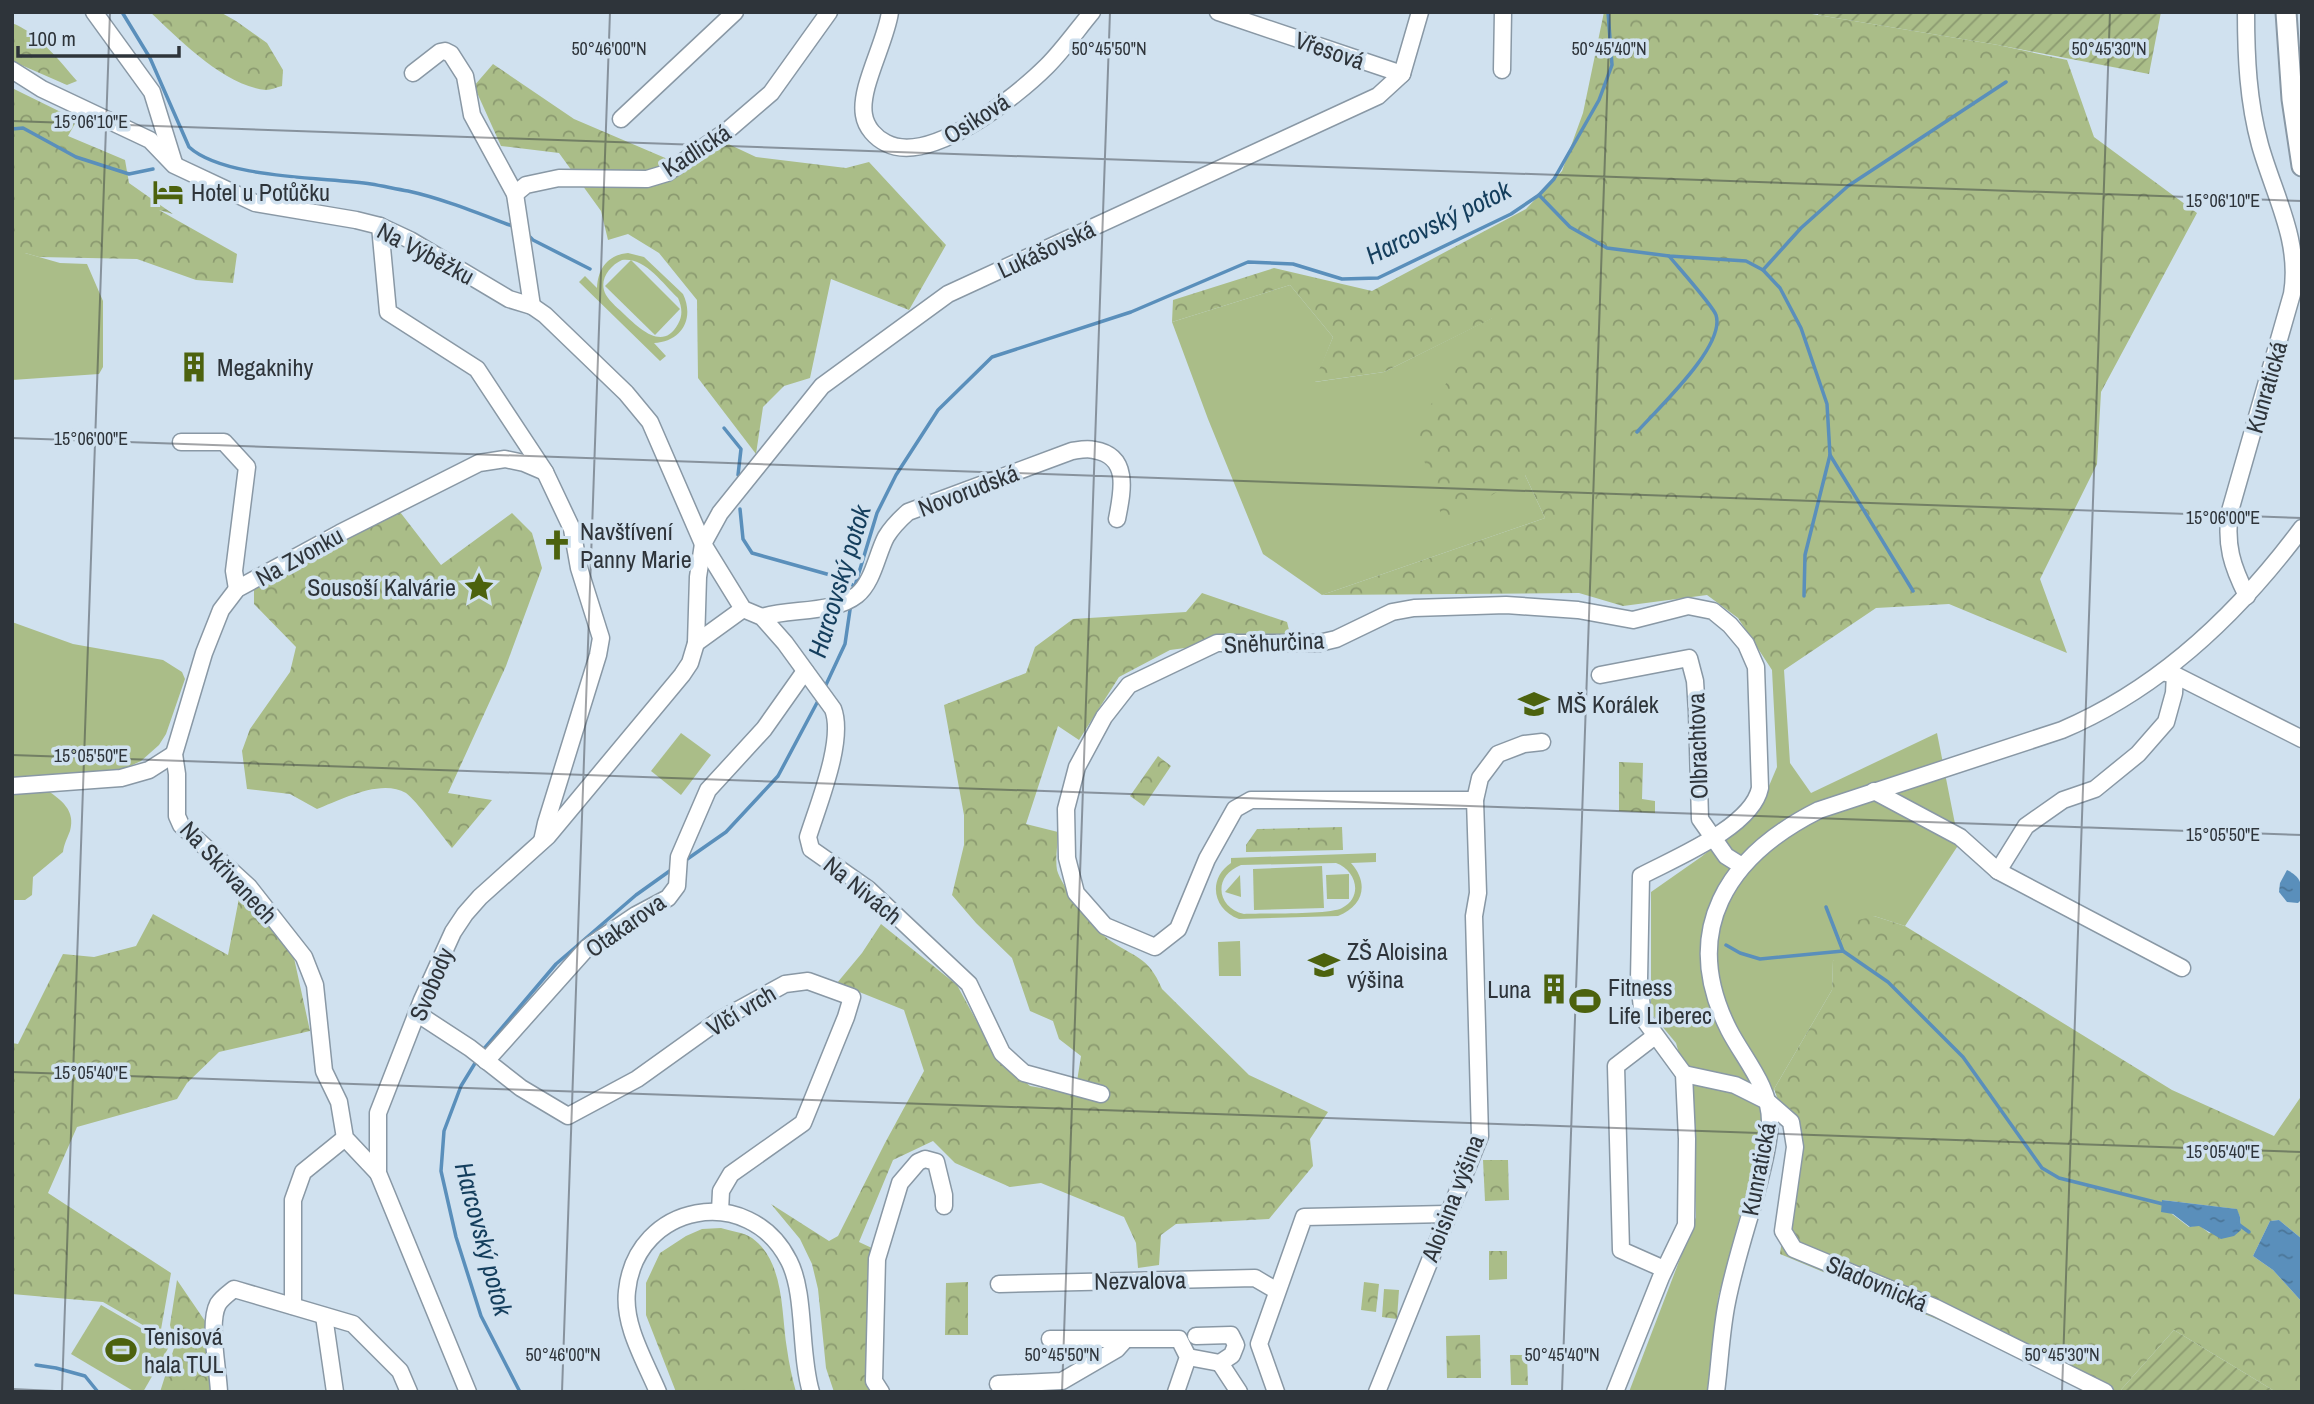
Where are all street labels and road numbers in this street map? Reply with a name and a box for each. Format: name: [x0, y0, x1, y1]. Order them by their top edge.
street label: Vřesová: [1291, 23, 1369, 77]
street label: Osiková: [937, 85, 1015, 151]
street label: Kadlická: [656, 116, 736, 184]
street label: Lukášovská: [992, 213, 1100, 285]
street label: Na Výběžku: [372, 214, 480, 292]
street label: Kunratická: [2238, 337, 2294, 437]
street label: Novorudská: [913, 456, 1023, 524]
street label: Na Zvonku: [250, 519, 348, 593]
street label: Sněhurčina: [1223, 623, 1325, 661]
street label: Olbrachtova: [1679, 692, 1715, 800]
street label: Na Skřivanech: [173, 814, 285, 930]
street label: Na Nivách: [817, 849, 909, 931]
street label: Otakarova: [579, 886, 671, 964]
street label: Svobody: [401, 942, 461, 1026]
street label: Vlčí vrch: [700, 977, 782, 1043]
street label: Kunratická: [1733, 1120, 1783, 1218]
street label: Aloisina výšina: [1413, 1130, 1491, 1267]
street label: Sladovnická: [1821, 1247, 1933, 1319]
street label: Nezvalova: [1094, 1263, 1186, 1297]

